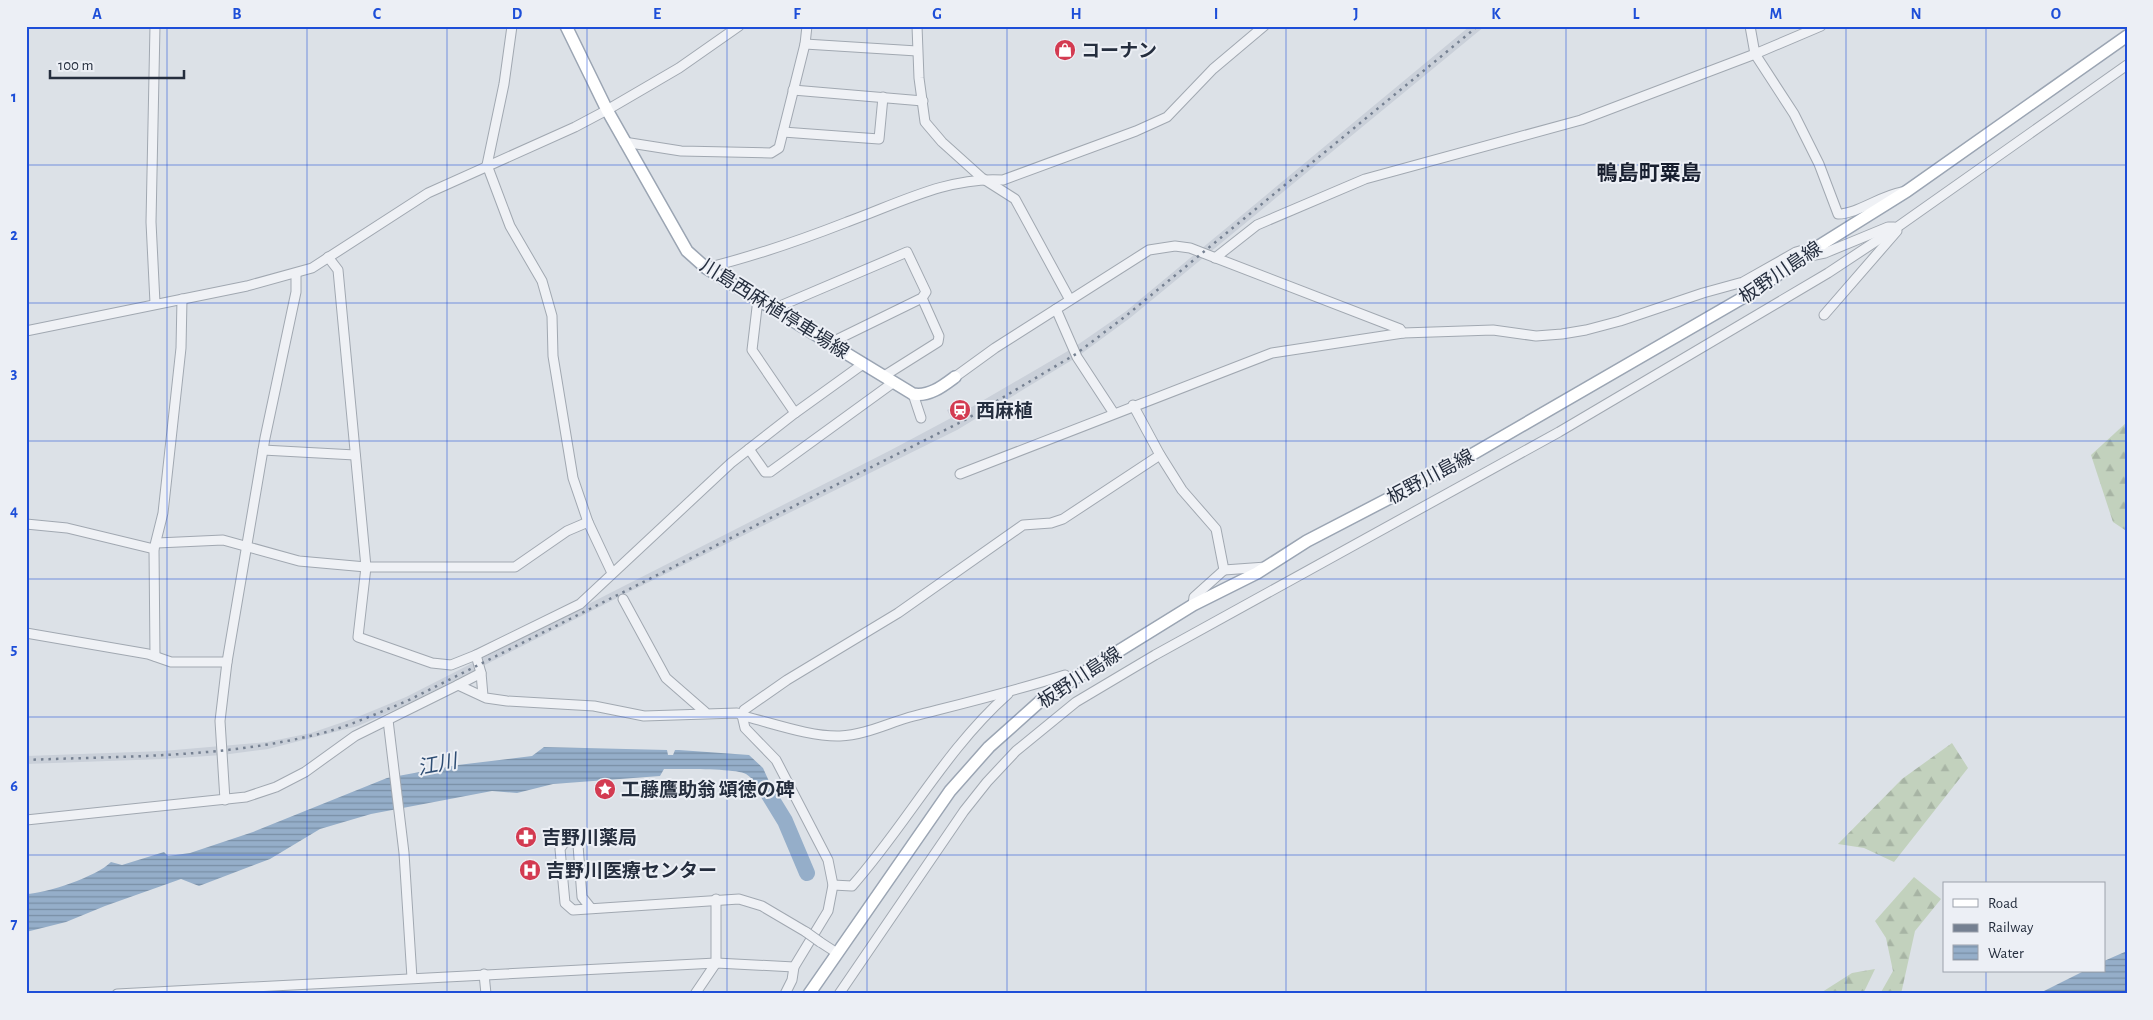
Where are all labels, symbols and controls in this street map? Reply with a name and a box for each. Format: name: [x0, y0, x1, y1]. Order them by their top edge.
text: A: [92, 6, 102, 22]
text: B: [232, 6, 242, 22]
text: C: [373, 6, 382, 22]
text: D: [512, 6, 523, 22]
text: E: [653, 6, 661, 22]
text: F: [793, 6, 801, 22]
text: G: [932, 6, 942, 22]
text: H: [1070, 6, 1082, 22]
text: I: [1214, 6, 1218, 22]
text: J: [1353, 6, 1359, 22]
text: K: [1491, 6, 1501, 22]
text: L: [1633, 6, 1640, 22]
text: M: [1770, 6, 1782, 22]
text: N: [1910, 6, 1922, 22]
text: O: [2051, 6, 2061, 22]
shop icon: コーナン: [1053, 38, 1077, 62]
place label: コーナン: [1081, 42, 1157, 61]
scale bar: [50, 48, 184, 80]
text: 100 m: [58, 58, 93, 73]
text: 1: [11, 89, 17, 105]
district label: 鴨島町粟島: [1597, 162, 1702, 184]
text: 2: [10, 227, 18, 243]
street label: 板野川島線: [1736, 238, 1826, 308]
street label: 川島西麻植停車場線: [697, 254, 853, 363]
text: 3: [11, 365, 18, 381]
station icon: 西麻植: [948, 398, 972, 422]
place label: 西麻植: [976, 400, 1033, 421]
street label: 板野川島線: [1384, 446, 1477, 508]
text: 4: [10, 503, 18, 519]
text: 5: [11, 641, 18, 657]
street label: 板野川島線: [1034, 644, 1125, 712]
water label: 江川: [415, 750, 461, 779]
place icon: 工藤鷹助翁 頌徳の碑: [593, 777, 617, 801]
text: 6: [10, 778, 18, 794]
place label: 工藤鷹助翁 頌徳の碑: [621, 779, 795, 800]
pharmacy icon: 吉野川薬局: [514, 825, 538, 849]
place label: 吉野川薬局: [542, 828, 637, 848]
hospital icon: 吉野川医療センター: [518, 858, 542, 882]
place label: 吉野川医療センター: [546, 861, 717, 881]
legend: [1943, 882, 2106, 972]
text: Road: [1988, 896, 2018, 911]
text: 7: [11, 916, 18, 932]
text: Railway: [1988, 920, 2034, 935]
text: Water: [1988, 946, 2024, 961]

